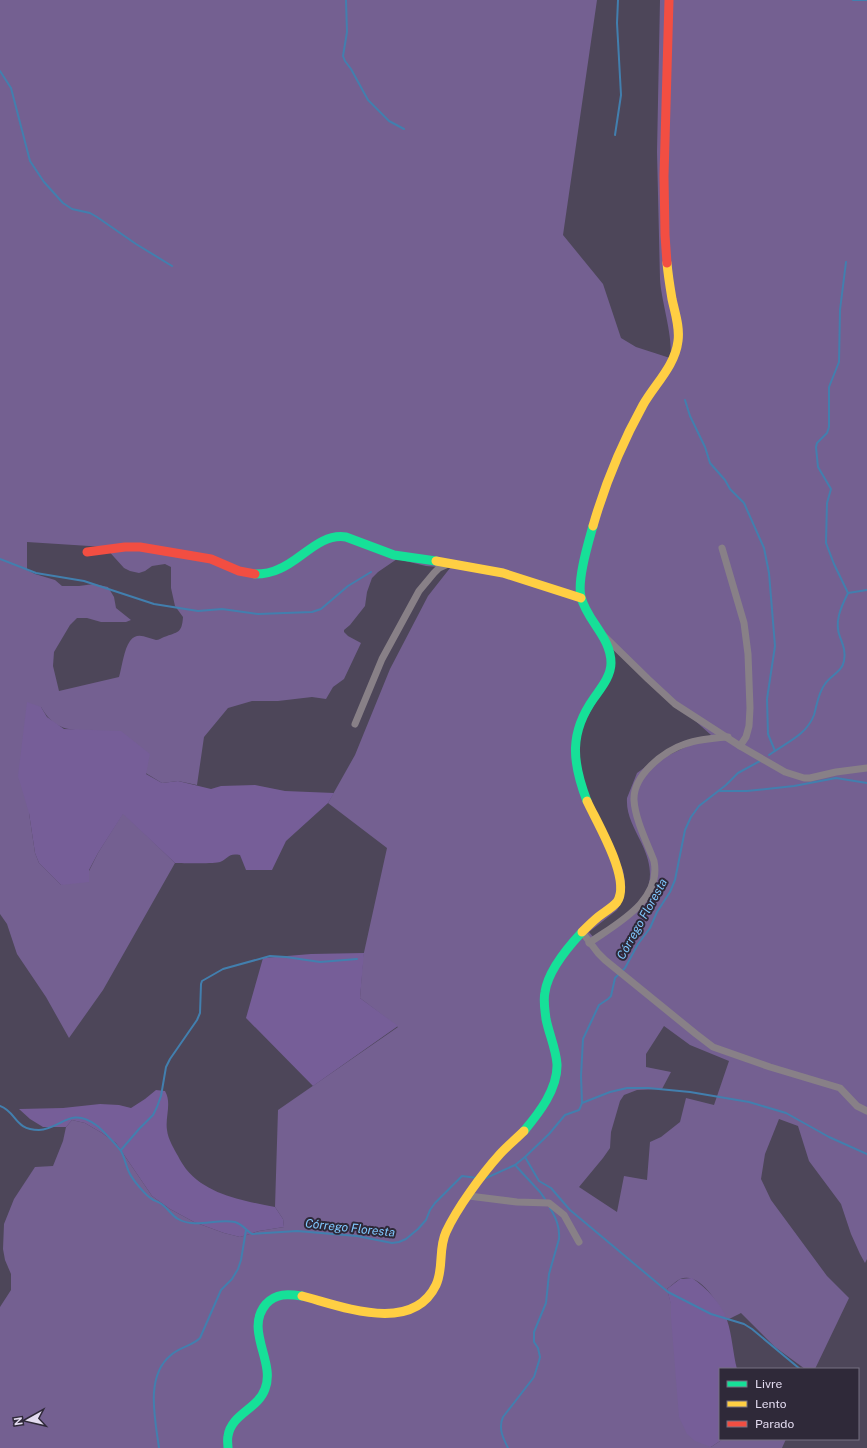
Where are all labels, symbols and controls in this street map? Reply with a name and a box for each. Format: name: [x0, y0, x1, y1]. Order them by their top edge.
water label: Córrego Floresta: [614, 876, 670, 962]
water label: Córrego Floresta: [304, 1216, 396, 1240]
legend: [719, 1368, 859, 1440]
text: Livre: [755, 1377, 783, 1391]
text: Lento: [755, 1397, 787, 1411]
north arrow: [8, 1400, 48, 1440]
text: N: [12, 1416, 25, 1426]
text: Parado: [755, 1417, 794, 1431]

